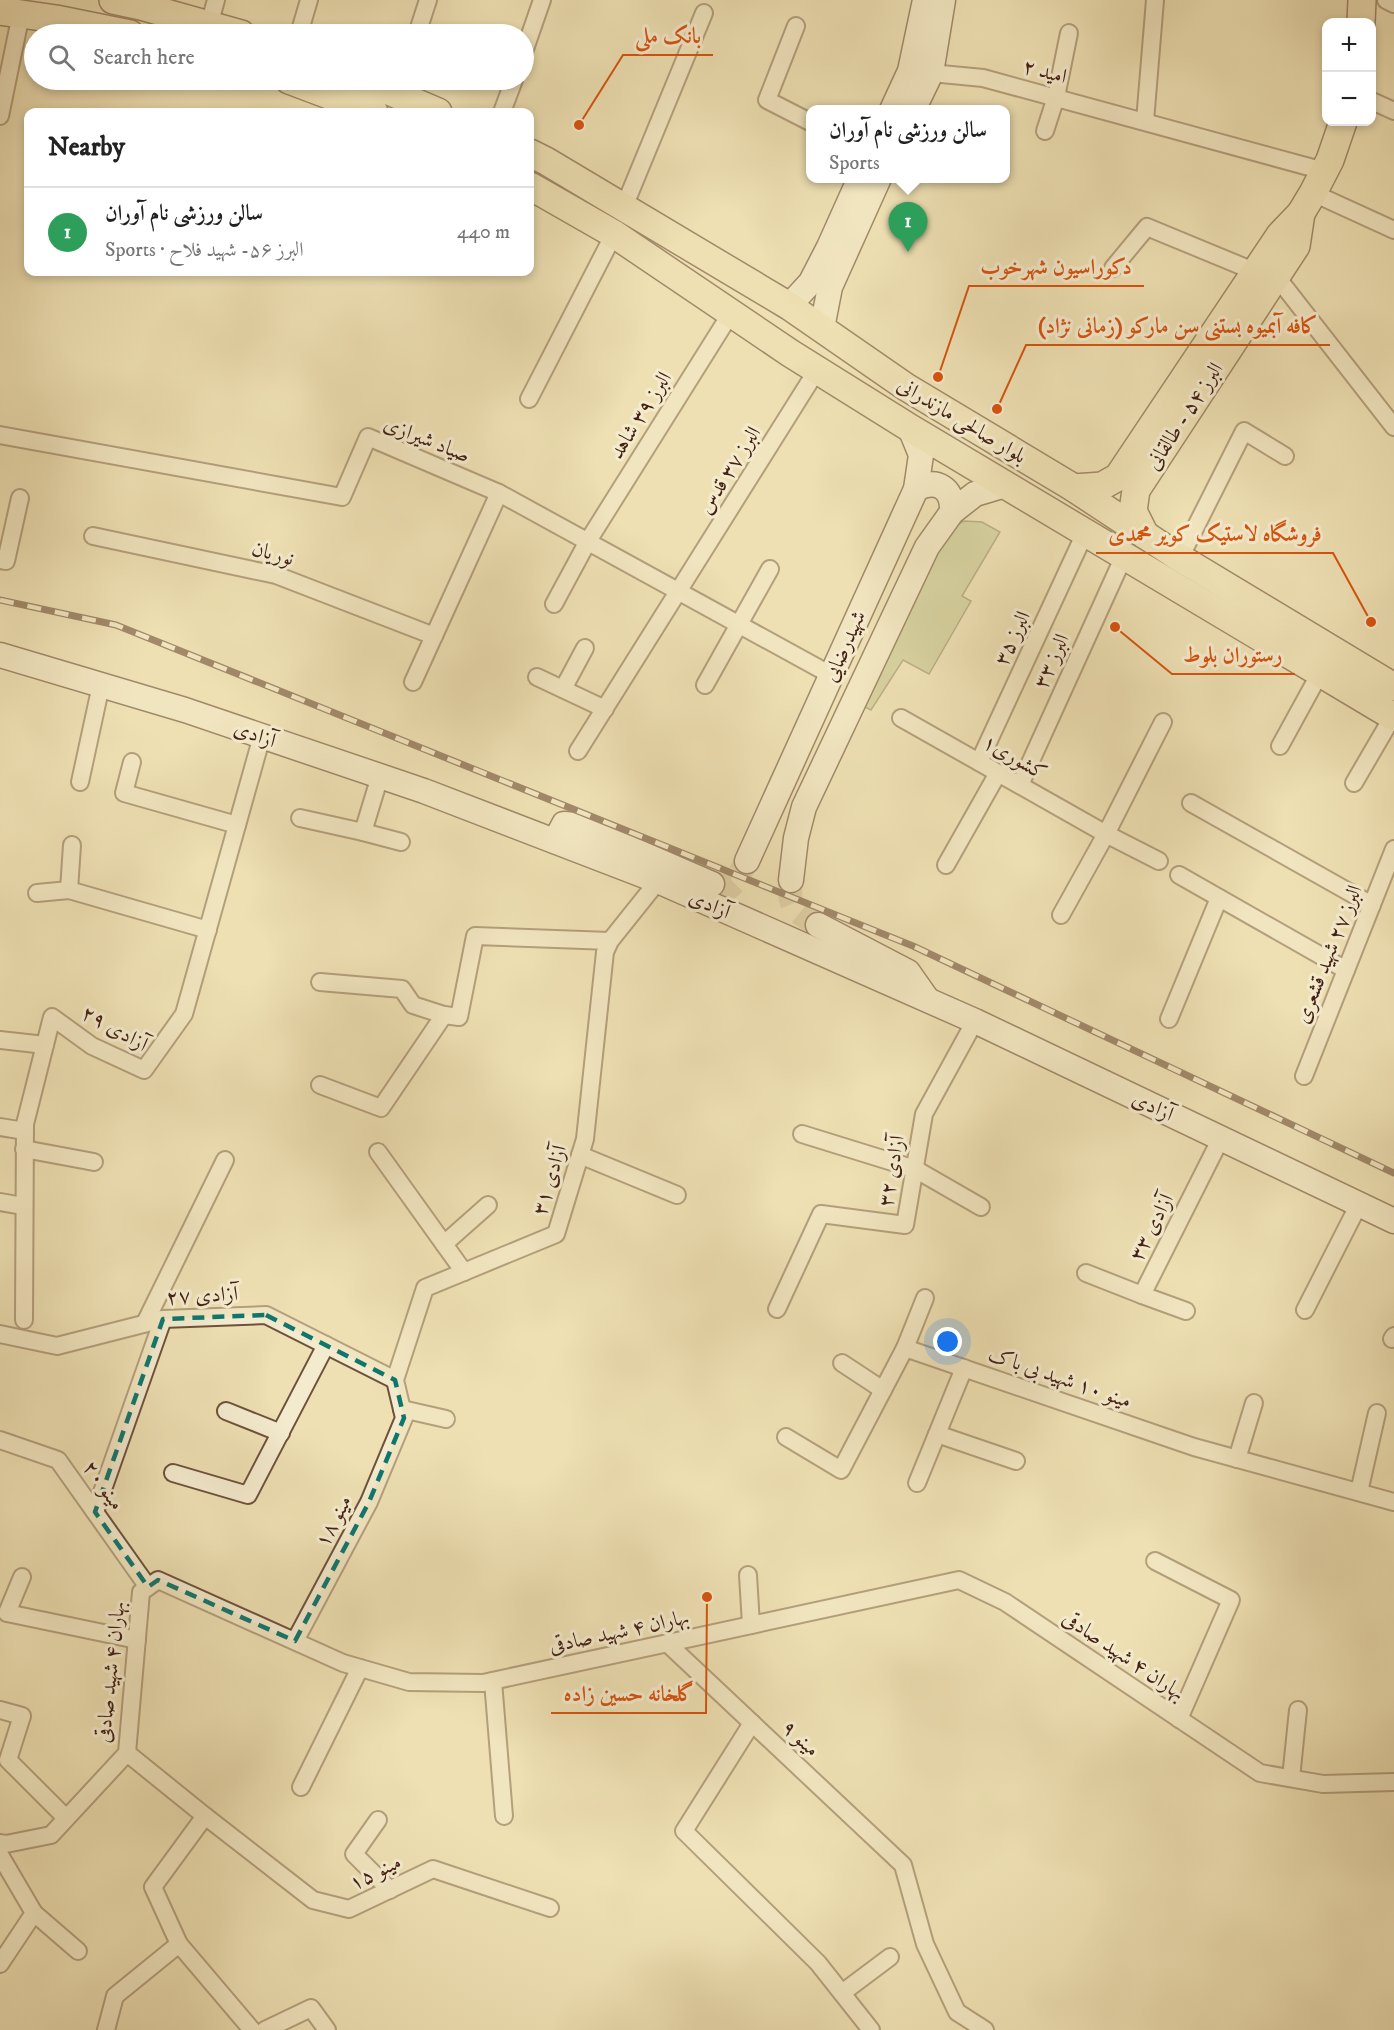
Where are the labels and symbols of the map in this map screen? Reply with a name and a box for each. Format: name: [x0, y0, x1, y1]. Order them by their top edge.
callout: بانک ملی: [623, 15, 713, 55]
text: بانک ملی: [634, 23, 701, 53]
street label: امید ۲: [1020, 54, 1070, 90]
pin: 1: [888, 202, 928, 252]
callout: دکوراسیون شهرخوب: [969, 246, 1144, 286]
text: دکوراسیون شهرخوب: [980, 254, 1132, 281]
callout: کافه آبمیوه بستنی سن مارکو (زمانی نژاد): [1026, 305, 1330, 345]
text: کافه آبمیوه بستنی سن مارکو (زمانی نژاد): [1038, 312, 1318, 341]
street label: البرز ۵۴ - طالقانی: [1140, 358, 1229, 475]
street label: البرز ۳۹ شاهد: [604, 367, 678, 464]
street label: بلوار صالحی مازندرانی: [892, 372, 1031, 470]
street label: صیاد شیرازی: [380, 411, 474, 469]
street label: البرز ۳۷ قدس: [693, 422, 767, 519]
callout: فروشگاه لاستیک کویر محمدی: [1096, 513, 1333, 553]
text: فروشگاه لاستیک کویر محمدی: [1108, 519, 1322, 548]
street label: نوریان: [249, 536, 297, 572]
street label: شهیدرضایی: [818, 607, 872, 686]
street label: البرز ۳۵: [989, 607, 1037, 670]
street label: البرز ۳۳: [1028, 630, 1075, 693]
callout: رستوران بلوط: [1172, 634, 1295, 674]
text: رستوران بلوط: [1183, 642, 1283, 669]
street label: آزادی: [230, 715, 282, 755]
street label: کشوری۱: [978, 729, 1051, 787]
street label: البرز ۲۷ شهید قشعری: [1289, 881, 1369, 1027]
street label: آزادی: [685, 883, 737, 927]
street label: آزادی ۲۹: [77, 999, 155, 1059]
street label: آزادی: [1128, 1085, 1180, 1129]
street label: آزادی ۳۲: [872, 1131, 911, 1209]
street label: آزادی ۳۱: [526, 1139, 574, 1219]
street label: آزادی ۳۳: [1123, 1187, 1181, 1265]
street label: آزادی ۲۷: [165, 1280, 241, 1311]
your location: [933, 1327, 962, 1356]
street label: مینو ۱۰ شهید بی باک: [984, 1341, 1135, 1416]
street label: مینو ۲۰: [77, 1456, 130, 1515]
street label: مینو ۱۸: [310, 1491, 358, 1552]
street label: بهاران ۴ شهید صادقی: [91, 1600, 131, 1744]
street label: بهاران ۴ شهید صادقی: [547, 1604, 692, 1660]
street label: بهاران ۴ شهید صادقی: [1057, 1605, 1190, 1706]
callout: گلخانه حسین زاده: [551, 1673, 706, 1713]
text: گلخانه حسین زاده: [563, 1680, 695, 1708]
street label: مینو ۹: [776, 1715, 825, 1763]
street label: مینو ۱۵: [345, 1849, 406, 1897]

